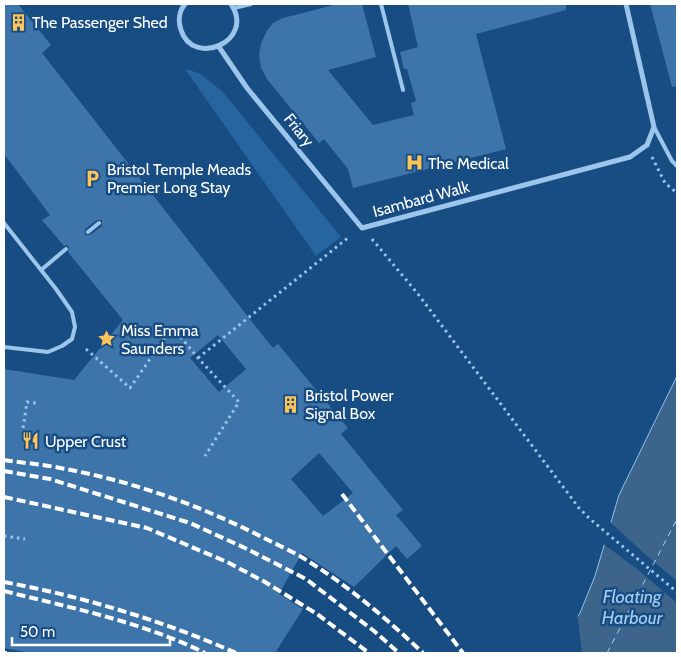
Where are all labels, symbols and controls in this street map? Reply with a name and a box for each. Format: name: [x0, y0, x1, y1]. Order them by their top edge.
building icon: The Passenger Shed: [8, 12, 28, 32]
place label: The Passenger Shed: [32, 13, 168, 32]
street label: Friary: [280, 110, 318, 150]
hospital icon: The Medical: [404, 153, 424, 173]
place label: The Medical: [428, 154, 509, 173]
place label: Bristol Temple Meads Premier Long Stay: [107, 160, 251, 197]
parking icon: Bristol Temple Meads Premier Long Stay: [83, 168, 103, 188]
street label: Isambard Walk: [371, 177, 472, 221]
place label: Miss Emma Saunders: [121, 321, 199, 358]
place icon: Miss Emma Saunders: [97, 329, 117, 349]
place label: Bristol Power Signal Box: [305, 386, 394, 423]
building icon: Bristol Power Signal Box: [281, 394, 301, 414]
restaurant icon: Upper Crust: [21, 431, 41, 451]
place label: Upper Crust: [45, 432, 127, 451]
water label: Floating Harbour: [602, 586, 664, 629]
scale bar: [12, 614, 170, 646]
text: 50 m: [20, 623, 55, 641]

